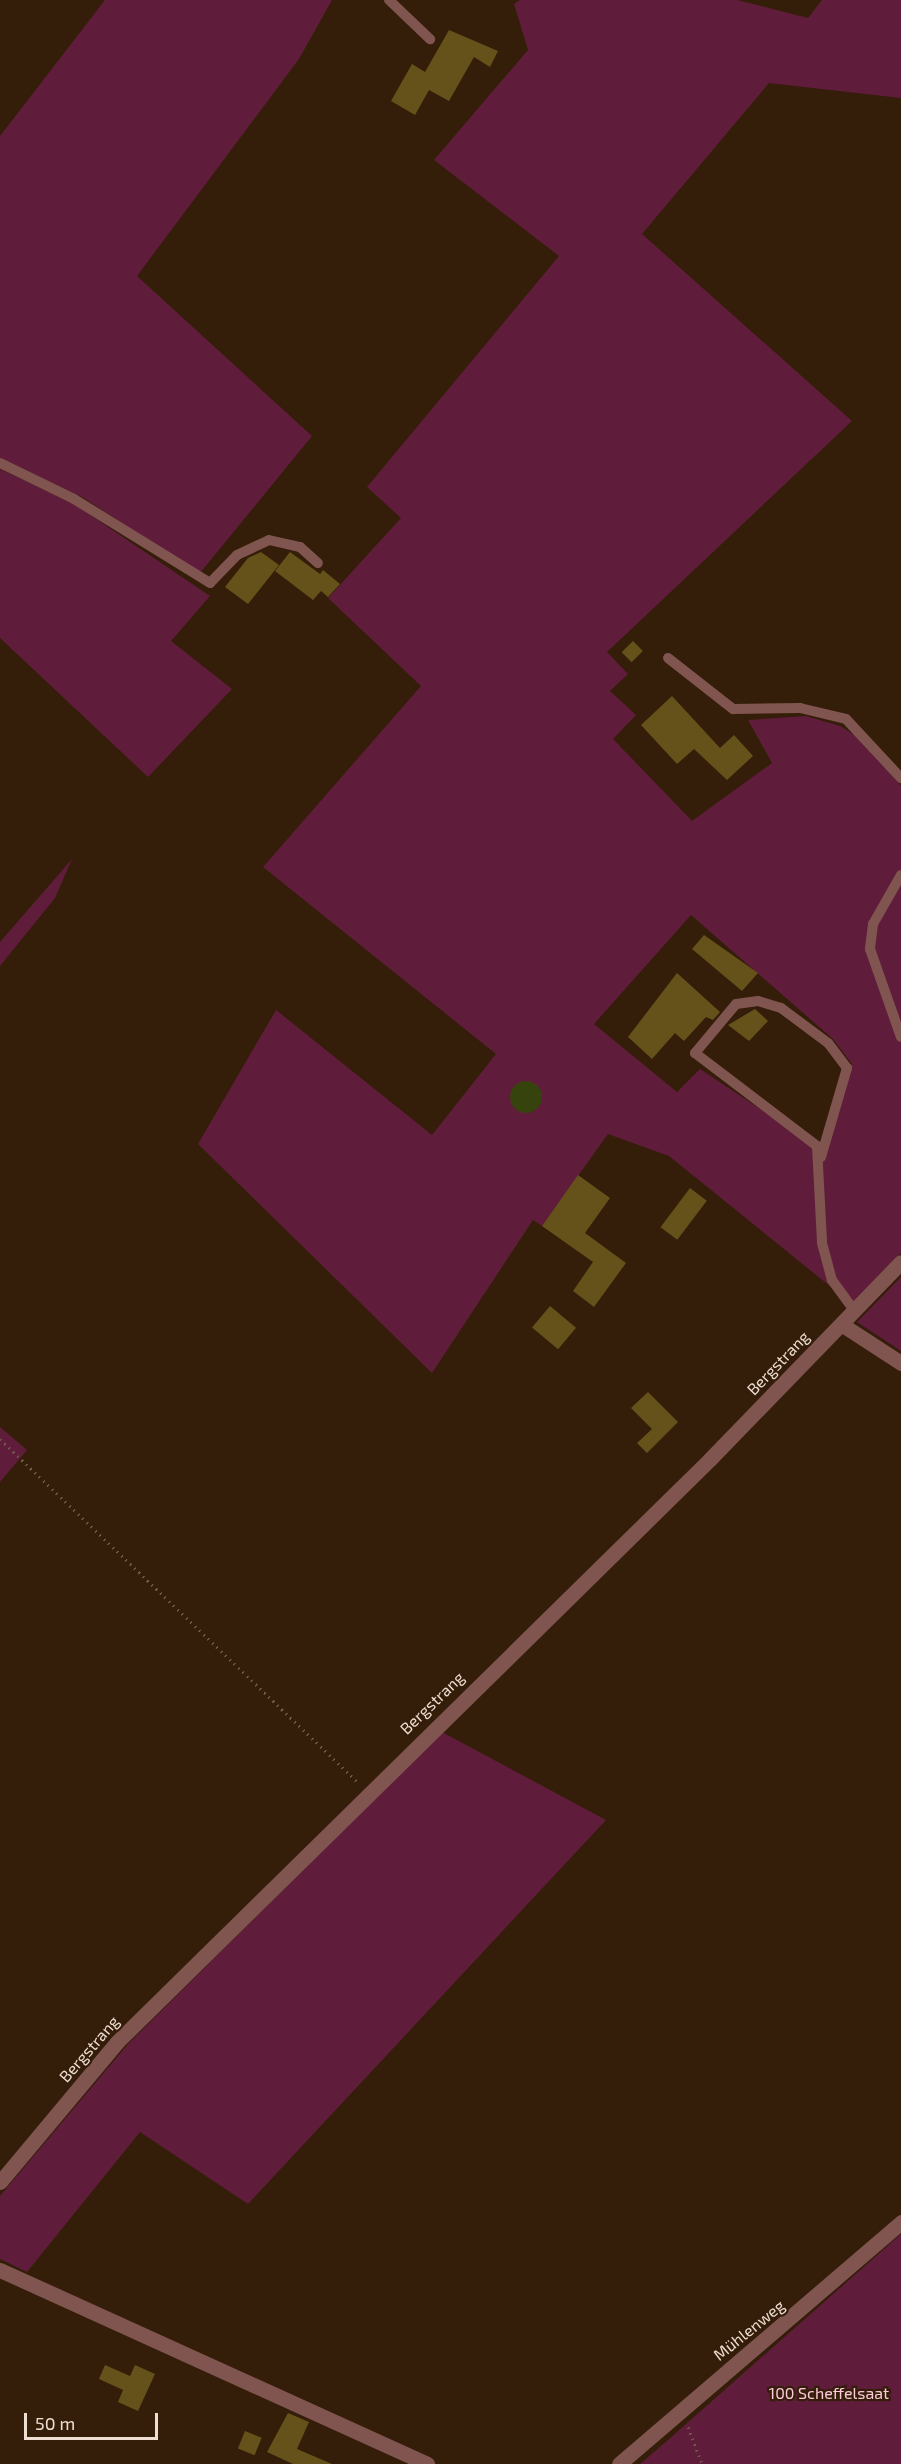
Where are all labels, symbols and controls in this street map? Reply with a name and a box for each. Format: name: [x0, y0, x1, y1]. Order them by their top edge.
street label: Bergstrang: [743, 1327, 813, 1399]
street label: Bergstrang: [396, 1668, 468, 1738]
street label: Bergstrang: [55, 2012, 123, 2086]
street label: Mühlenweg: [710, 2296, 788, 2364]
park label: 100 Scheffelsaat: [769, 2383, 889, 2403]
scale bar: [27, 2401, 160, 2439]
text: 50 m: [35, 2412, 75, 2434]

